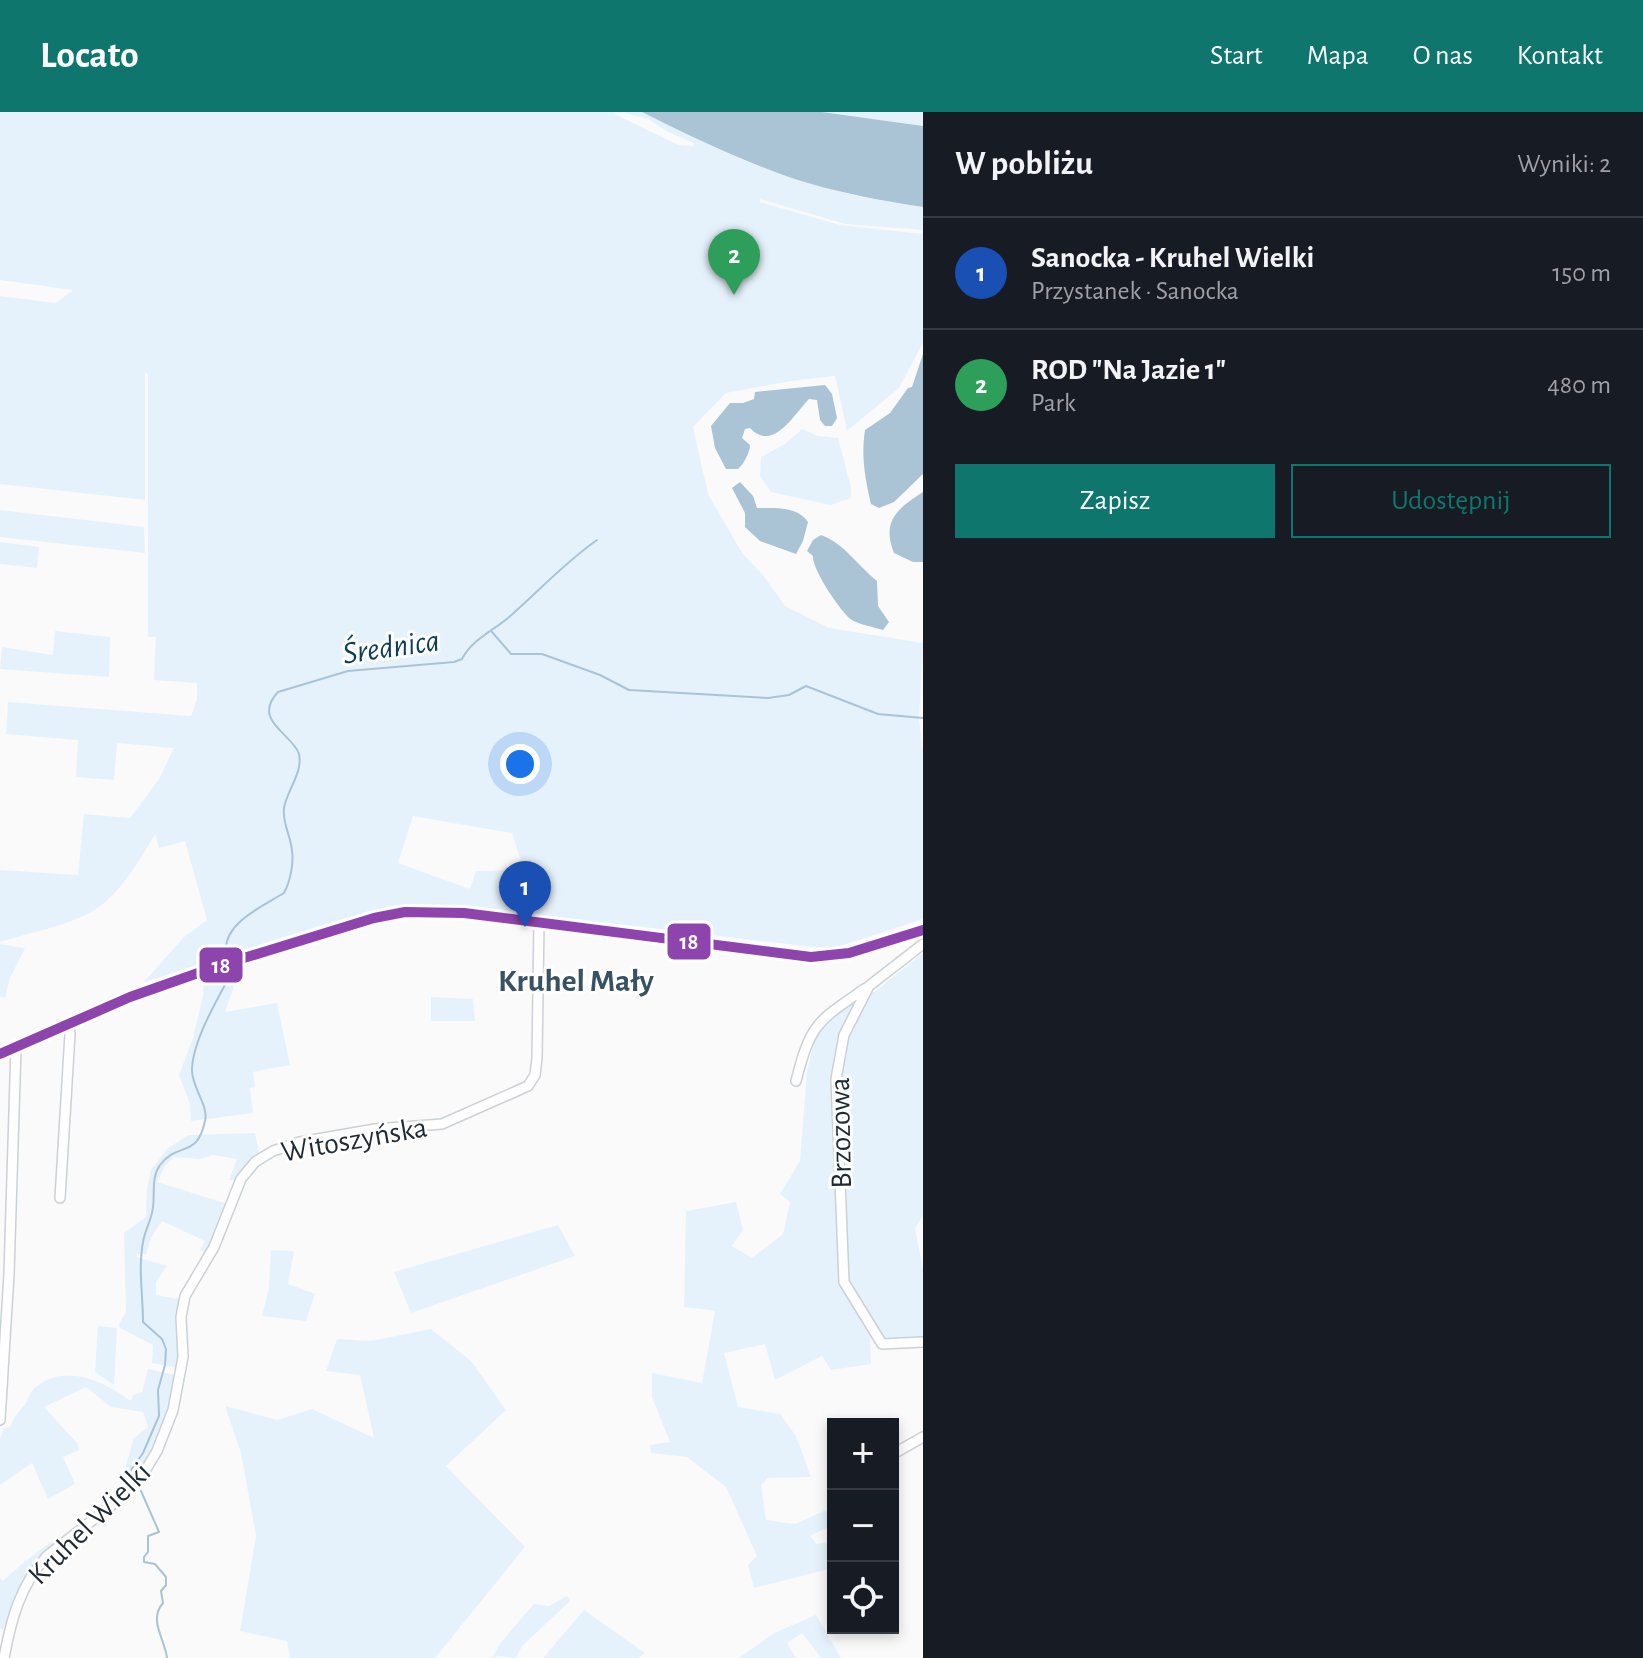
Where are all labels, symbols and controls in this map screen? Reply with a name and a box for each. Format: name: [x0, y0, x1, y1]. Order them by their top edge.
text: Locato: [40, 37, 139, 75]
text: Start: [1210, 42, 1263, 70]
text: Mapa: [1307, 42, 1369, 70]
text: O nas: [1413, 42, 1473, 70]
text: Kontakt: [1517, 42, 1603, 70]
text: W pobliżu: [955, 147, 1093, 181]
text: Wyniki: 2: [1517, 151, 1611, 177]
pin: 2: [708, 229, 760, 295]
text: Sanocka - Kruhel Wielki: [1031, 243, 1314, 273]
text: 1: [976, 260, 986, 286]
text: 150 m: [1552, 260, 1611, 286]
text: Przystanek · Sanocka: [1031, 278, 1239, 304]
text: ROD "Na Jazie 1": [1031, 355, 1226, 385]
text: 2: [975, 372, 987, 398]
text: 480 m: [1547, 372, 1611, 398]
text: Park: [1031, 390, 1076, 416]
button: Zapisz: [955, 464, 1275, 538]
button: Udostępnij: [1291, 464, 1611, 538]
water label: Średnica: [340, 621, 442, 670]
your location: [500, 744, 540, 784]
pin: 1: [499, 861, 551, 927]
line badge: 18: [666, 922, 712, 961]
text: 18: [680, 931, 698, 953]
line badge: 18: [198, 946, 244, 984]
text: 18: [212, 955, 230, 977]
district label: Kruhel Mały: [498, 965, 655, 997]
street label: Brzozowa: [825, 1077, 857, 1189]
street label: Witoszyńska: [279, 1112, 430, 1168]
map controls: [827, 1418, 899, 1634]
button: +: [827, 1418, 899, 1490]
street label: Kruhel Wielki: [23, 1457, 157, 1591]
button: −: [827, 1490, 899, 1562]
button: locate: [827, 1562, 899, 1634]

